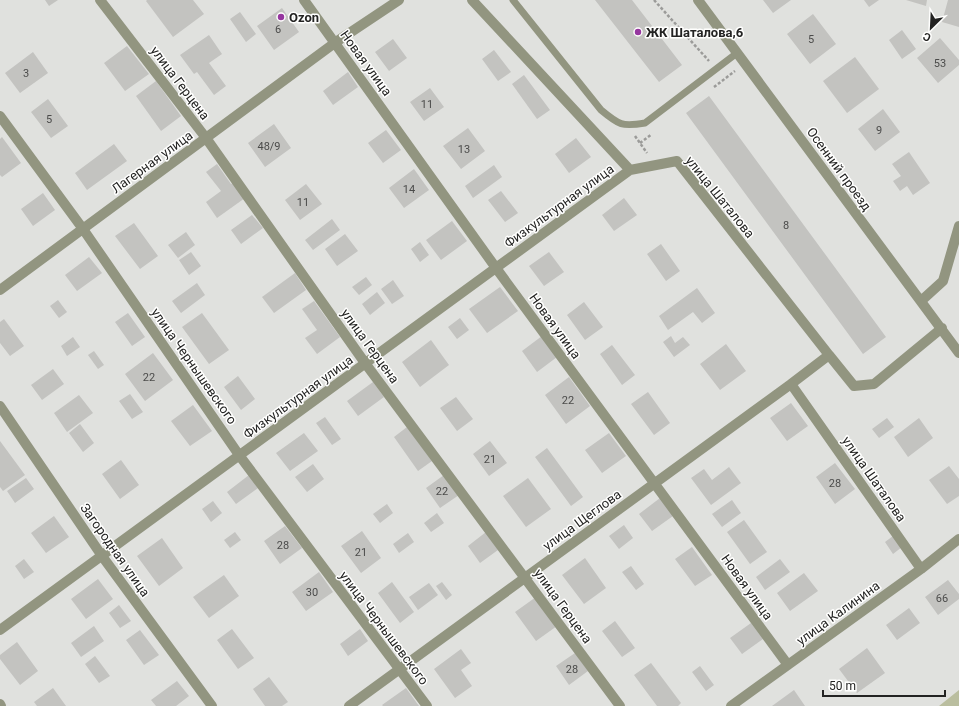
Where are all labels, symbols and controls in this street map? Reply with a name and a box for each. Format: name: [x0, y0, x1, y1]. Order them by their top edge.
north arrow: [911, 8, 951, 48]
place label: Ozon: [289, 10, 319, 25]
marker: Ozon: [276, 12, 286, 22]
house number: 6: [275, 23, 281, 36]
place label: ЖК Шаталова,6: [646, 25, 744, 40]
street label: Новая улица: [337, 27, 395, 99]
marker: ЖК Шаталова,6: [633, 27, 643, 37]
text: С: [921, 29, 933, 44]
house number: 5: [808, 33, 814, 46]
street label: улица Герцена: [147, 43, 213, 123]
house number: 53: [934, 57, 946, 70]
house number: 3: [23, 67, 29, 80]
house number: 11: [421, 98, 433, 111]
house number: 5: [46, 113, 52, 126]
street label: Осенний проезд: [804, 124, 874, 214]
house number: 9: [876, 124, 882, 137]
street label: Лагерная улица: [109, 128, 195, 196]
house number: 48/9: [257, 140, 281, 153]
house number: 13: [458, 143, 470, 156]
street label: улица Шаталова: [682, 153, 758, 241]
street label: Физкультурная улица: [501, 161, 617, 251]
house number: 14: [403, 183, 415, 196]
house number: 11: [297, 196, 309, 209]
house number: 8: [783, 219, 789, 232]
street label: Новая улица: [526, 290, 584, 362]
street label: улица Чернышевского: [148, 305, 240, 427]
street label: улица Герцена: [338, 306, 402, 386]
street label: Физкультурная улица: [240, 352, 356, 442]
house number: 22: [143, 371, 155, 384]
house number: 22: [562, 394, 574, 407]
street label: улица Шаталова: [839, 433, 909, 525]
house number: 21: [484, 453, 496, 466]
house number: 28: [829, 477, 841, 490]
house number: 22: [436, 485, 448, 498]
street label: улица Щеглова: [540, 487, 624, 553]
street label: Загородная улица: [77, 501, 153, 599]
house number: 28: [277, 539, 289, 552]
house number: 21: [355, 546, 367, 559]
street label: Новая улица: [718, 551, 776, 623]
street label: улица Герцена: [531, 566, 595, 646]
street label: улица Чернышевского: [336, 568, 432, 688]
street label: улица Калинина: [794, 578, 882, 648]
house number: 30: [306, 586, 318, 599]
house number: 66: [936, 592, 948, 605]
house number: 28: [566, 663, 578, 676]
scale bar: [823, 672, 945, 698]
text: 50 m: [829, 679, 856, 693]

